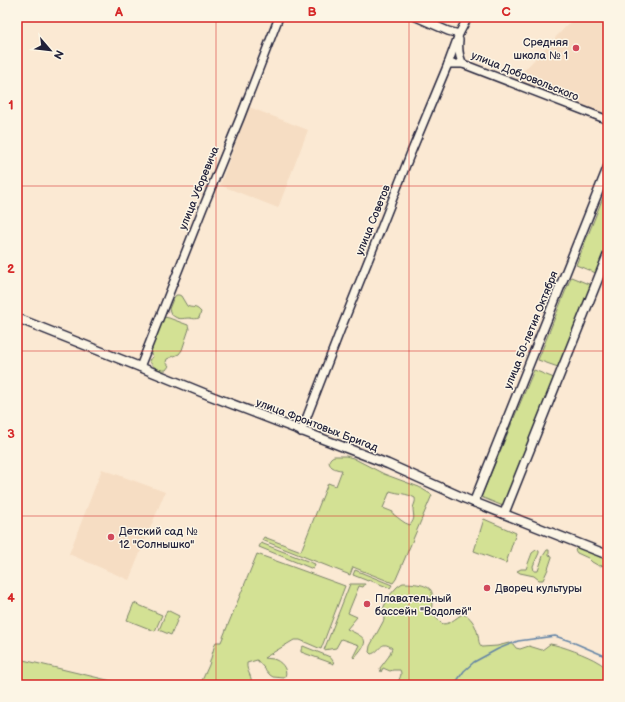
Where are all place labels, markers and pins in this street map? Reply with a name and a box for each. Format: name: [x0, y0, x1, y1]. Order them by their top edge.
place label: Средняя школа № 1: [513, 36, 568, 62]
marker: Средняя школа № 1: [571, 43, 581, 53]
place label: Детский сад № 12 "Солнышко": [119, 525, 198, 551]
marker: Детский сад № 12 "Солнышко": [106, 532, 116, 542]
place label: Дворец культуры: [495, 582, 582, 595]
marker: Дворец культуры: [482, 583, 492, 593]
place label: Плавательный бассейн "Водолей": [375, 592, 472, 618]
marker: Плавательный бассейн "Водолей": [362, 599, 372, 609]

